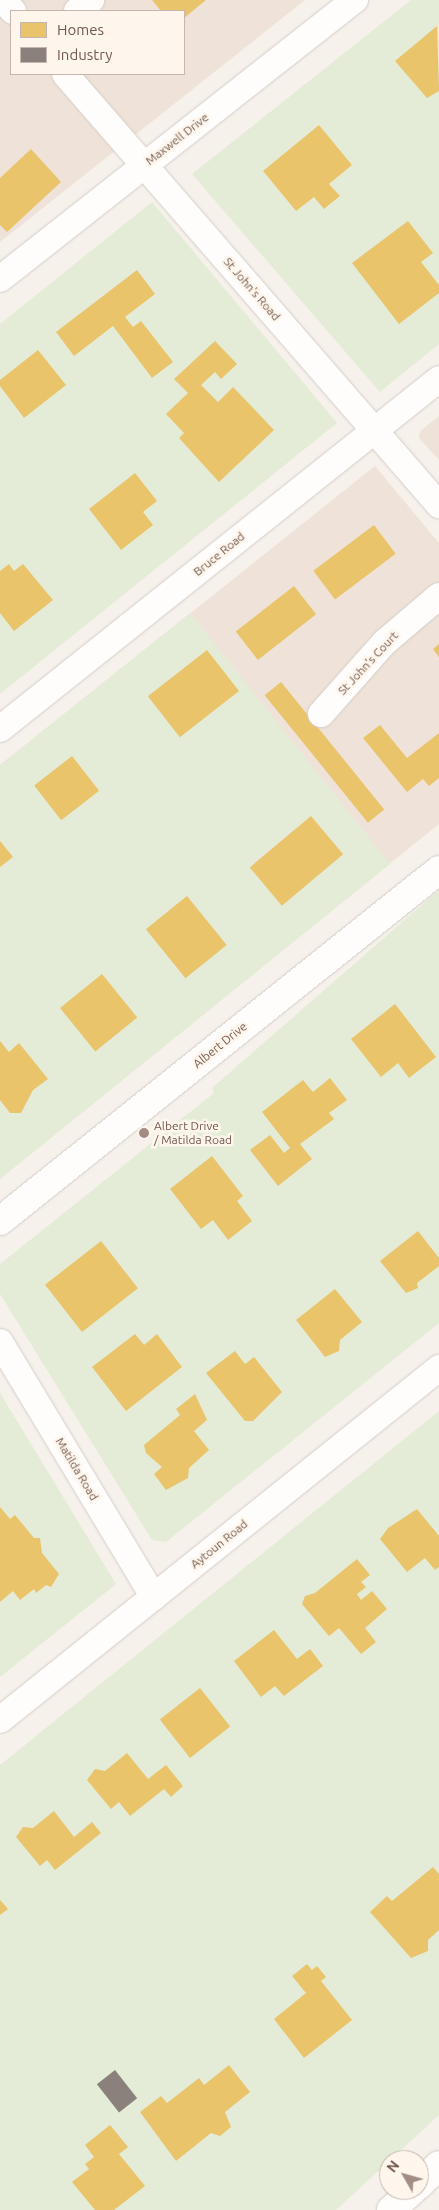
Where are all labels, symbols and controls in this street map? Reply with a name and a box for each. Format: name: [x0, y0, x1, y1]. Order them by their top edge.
legend: [10, 10, 185, 75]
text: Homes: [57, 21, 104, 38]
text: Industry: [57, 46, 112, 63]
street label: Maxwell Drive: [143, 110, 211, 168]
street label: St John's Road: [221, 255, 283, 323]
street label: Bruce Road: [191, 529, 247, 579]
street label: St John's Court: [335, 628, 401, 698]
street label: Albert Drive: [190, 1019, 250, 1071]
place label: Albert Drive / Matilda Road: [154, 1119, 232, 1147]
marker: Albert Drive / Matilda Road: [138, 1127, 150, 1139]
street label: Matilda Road: [53, 1435, 101, 1503]
street label: Aytoun Road: [188, 1517, 250, 1571]
north arrow: [379, 2150, 429, 2200]
text: N: [383, 2157, 402, 2175]

